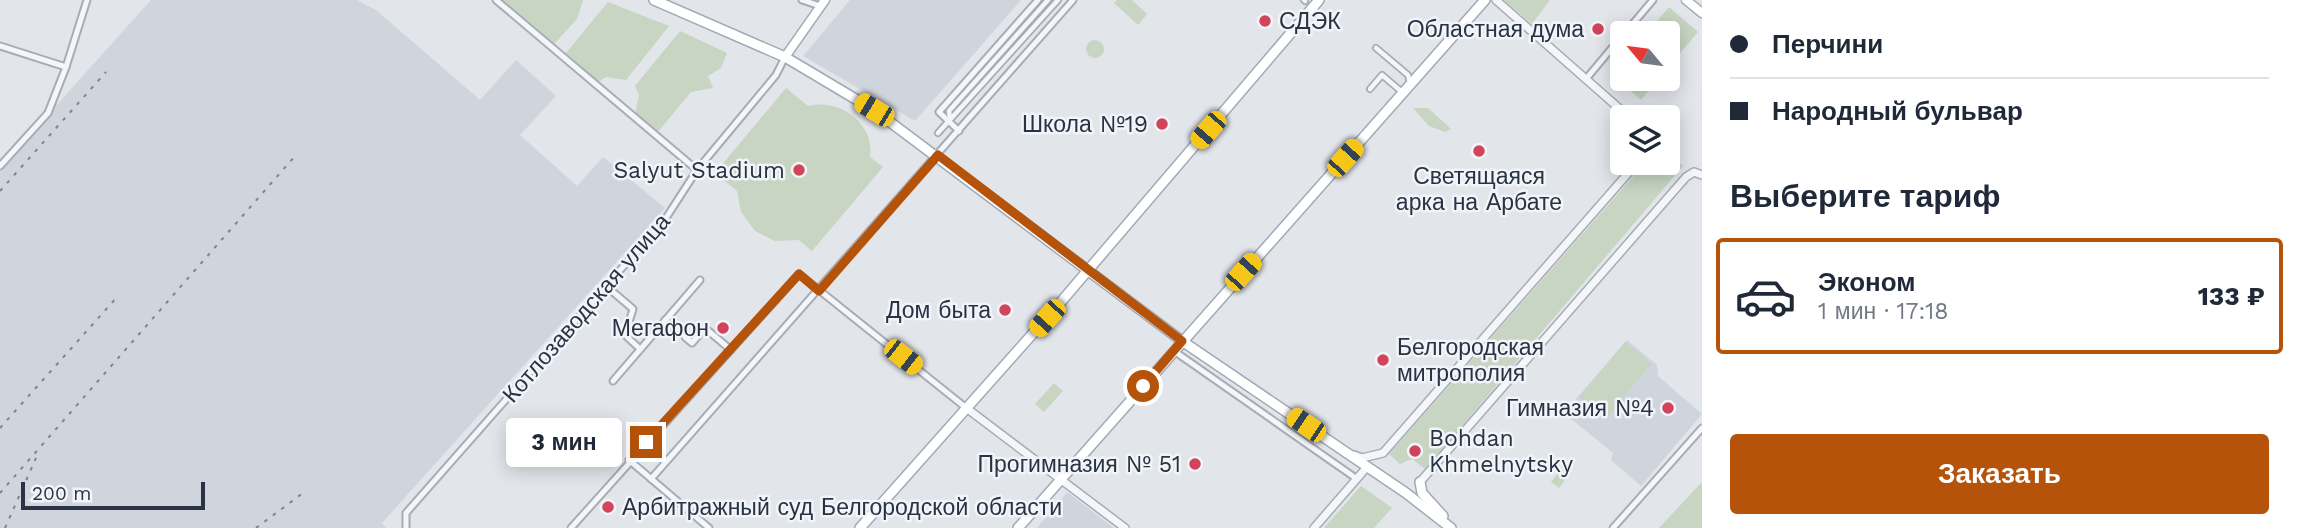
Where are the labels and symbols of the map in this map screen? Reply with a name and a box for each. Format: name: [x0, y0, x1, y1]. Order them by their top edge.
place label: СДЭК: [1279, 8, 1341, 35]
marker: СДЭК: [1257, 13, 1273, 29]
place label: Областная дума: [1407, 16, 1584, 43]
marker: Областная дума: [1590, 21, 1606, 37]
north arrow: [1610, 21, 1680, 91]
car: [851, 90, 898, 130]
car: [1187, 107, 1230, 153]
place label: Школа №19: [1022, 111, 1148, 138]
marker: Школа №19: [1154, 116, 1170, 132]
car: [1324, 135, 1367, 181]
marker: Светящаяся арка на Арбате: [1471, 143, 1487, 159]
place label: Salyut Stadium: [613, 157, 785, 184]
marker: Salyut Stadium: [791, 162, 807, 178]
place label: Светящаяся арка на Арбате: [1396, 163, 1562, 216]
street label: Котлозаводская улица: [497, 208, 676, 408]
car: [1222, 249, 1265, 295]
car: [1026, 295, 1069, 341]
place label: Дом быта: [886, 297, 991, 324]
marker: Дом быта: [997, 302, 1013, 318]
place label: Мегафон: [612, 315, 709, 342]
marker: Мегафон: [715, 320, 731, 336]
place label: Белгородская митрополия: [1397, 334, 1544, 387]
car: [880, 336, 927, 378]
marker: Белгородская митрополия: [1375, 352, 1391, 368]
route start: [1127, 370, 1159, 402]
place label: Гимназия №4: [1506, 395, 1654, 422]
marker: Гимназия №4: [1660, 400, 1676, 416]
car: [1283, 405, 1330, 445]
callout: 3 мин: [506, 418, 622, 466]
place label: Bohdan Khmelnytsky: [1429, 425, 1573, 478]
route end: [630, 426, 662, 458]
marker: Bohdan Khmelnytsky: [1407, 443, 1423, 459]
place label: Прогимназия № 51: [978, 451, 1181, 478]
marker: Прогимназия № 51: [1187, 456, 1203, 472]
scale bar: [21, 479, 205, 511]
place label: Арбитражный суд Белгородской области: [622, 494, 1062, 521]
marker: Арбитражный суд Белгородской области: [600, 499, 616, 515]

